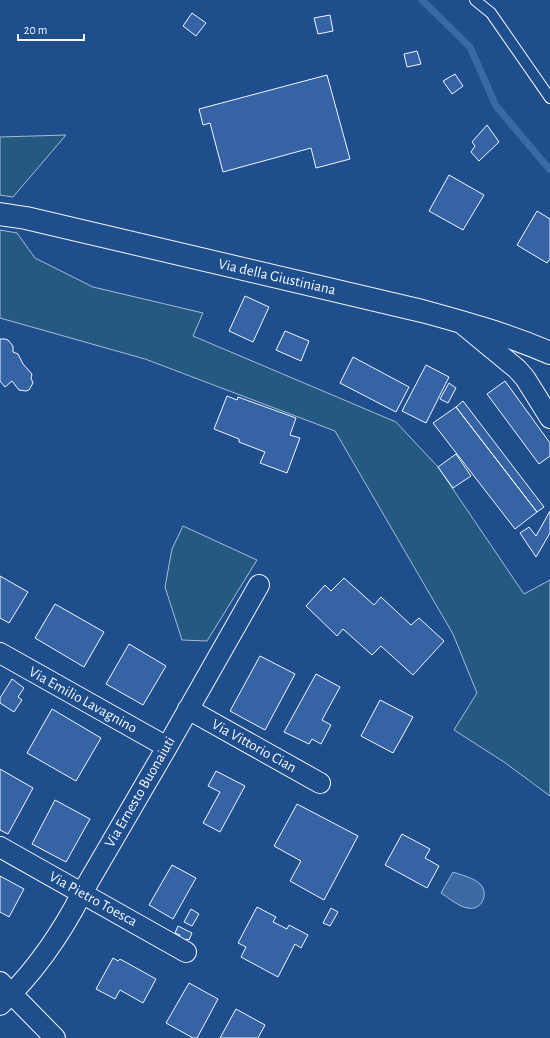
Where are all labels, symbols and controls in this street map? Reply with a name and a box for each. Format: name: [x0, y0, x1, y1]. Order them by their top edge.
scale bar: [18, 16, 84, 42]
text: 20 m: [24, 24, 47, 36]
street label: Via della Giustiniana: [217, 256, 337, 298]
street label: Via Emilio Lavagnino: [26, 664, 140, 736]
street label: Via Vittorio Cian: [209, 717, 299, 775]
street label: Via Ernesto Buonaiuti: [102, 734, 178, 850]
street label: Via Pietro Toesca: [46, 869, 140, 929]

